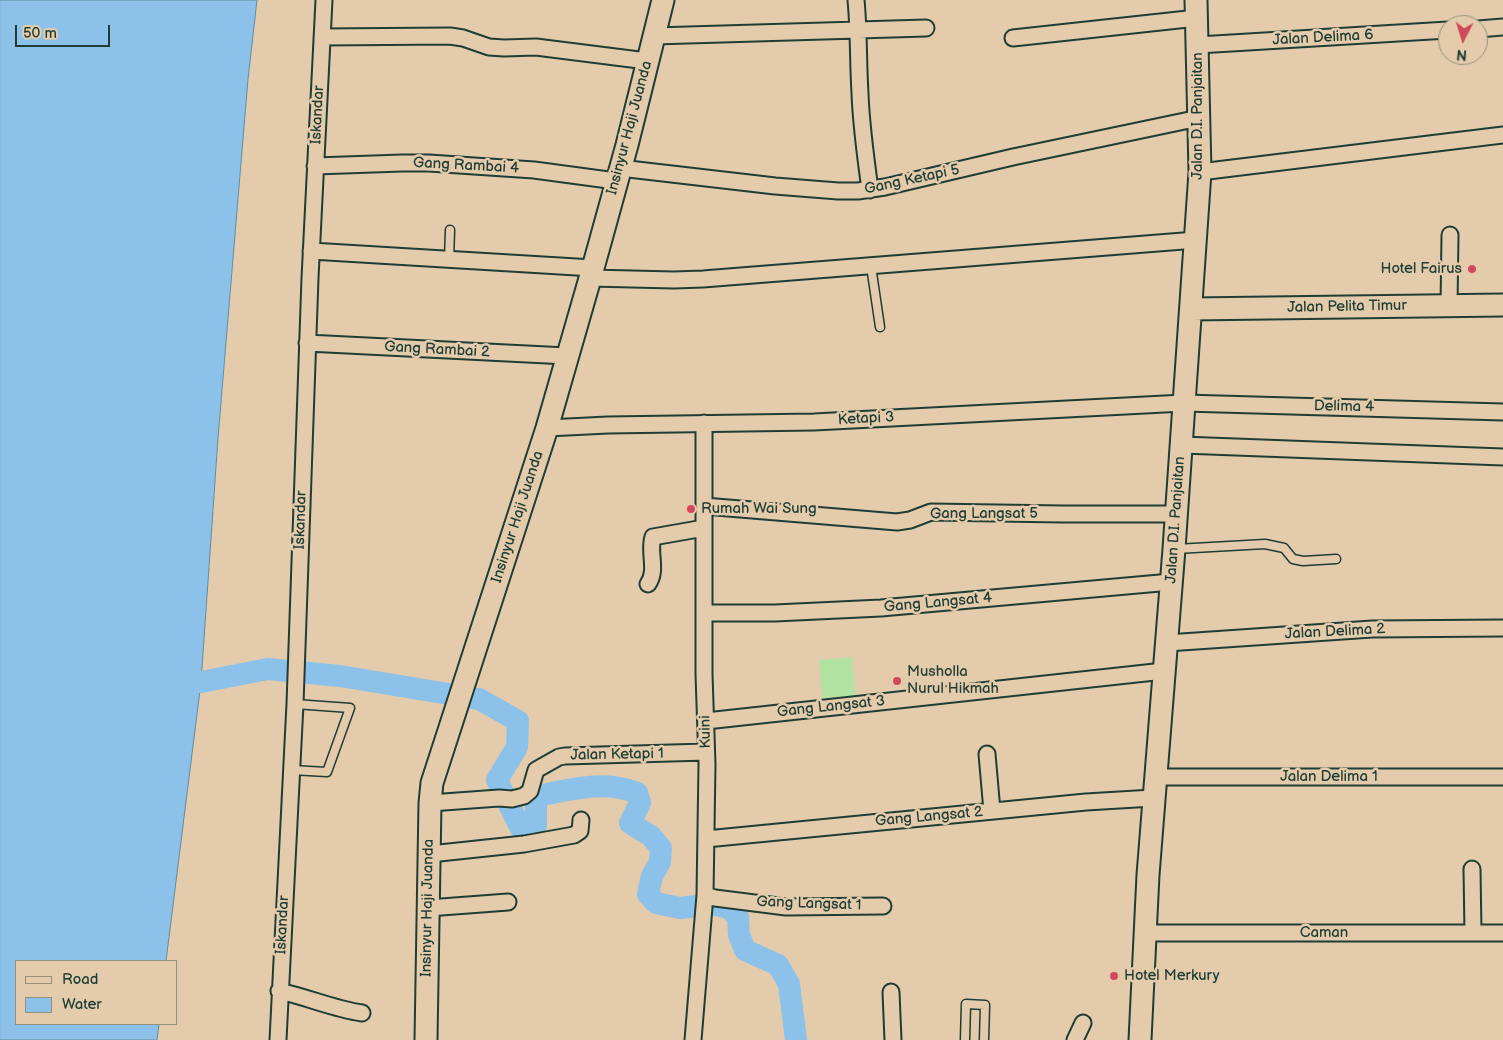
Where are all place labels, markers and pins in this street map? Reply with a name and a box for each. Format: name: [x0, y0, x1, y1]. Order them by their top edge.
place label: Hotel Fairus: [1381, 260, 1462, 278]
marker: Hotel Fairus: [1466, 263, 1478, 275]
place label: Rumah Wai Sung: [701, 500, 817, 518]
marker: Rumah Wai Sung: [685, 503, 697, 515]
place label: Musholla Nurul Hikmah: [907, 663, 999, 698]
marker: Musholla Nurul Hikmah: [891, 675, 903, 687]
place label: Hotel Merkury: [1124, 967, 1220, 985]
marker: Hotel Merkury: [1108, 970, 1120, 982]

